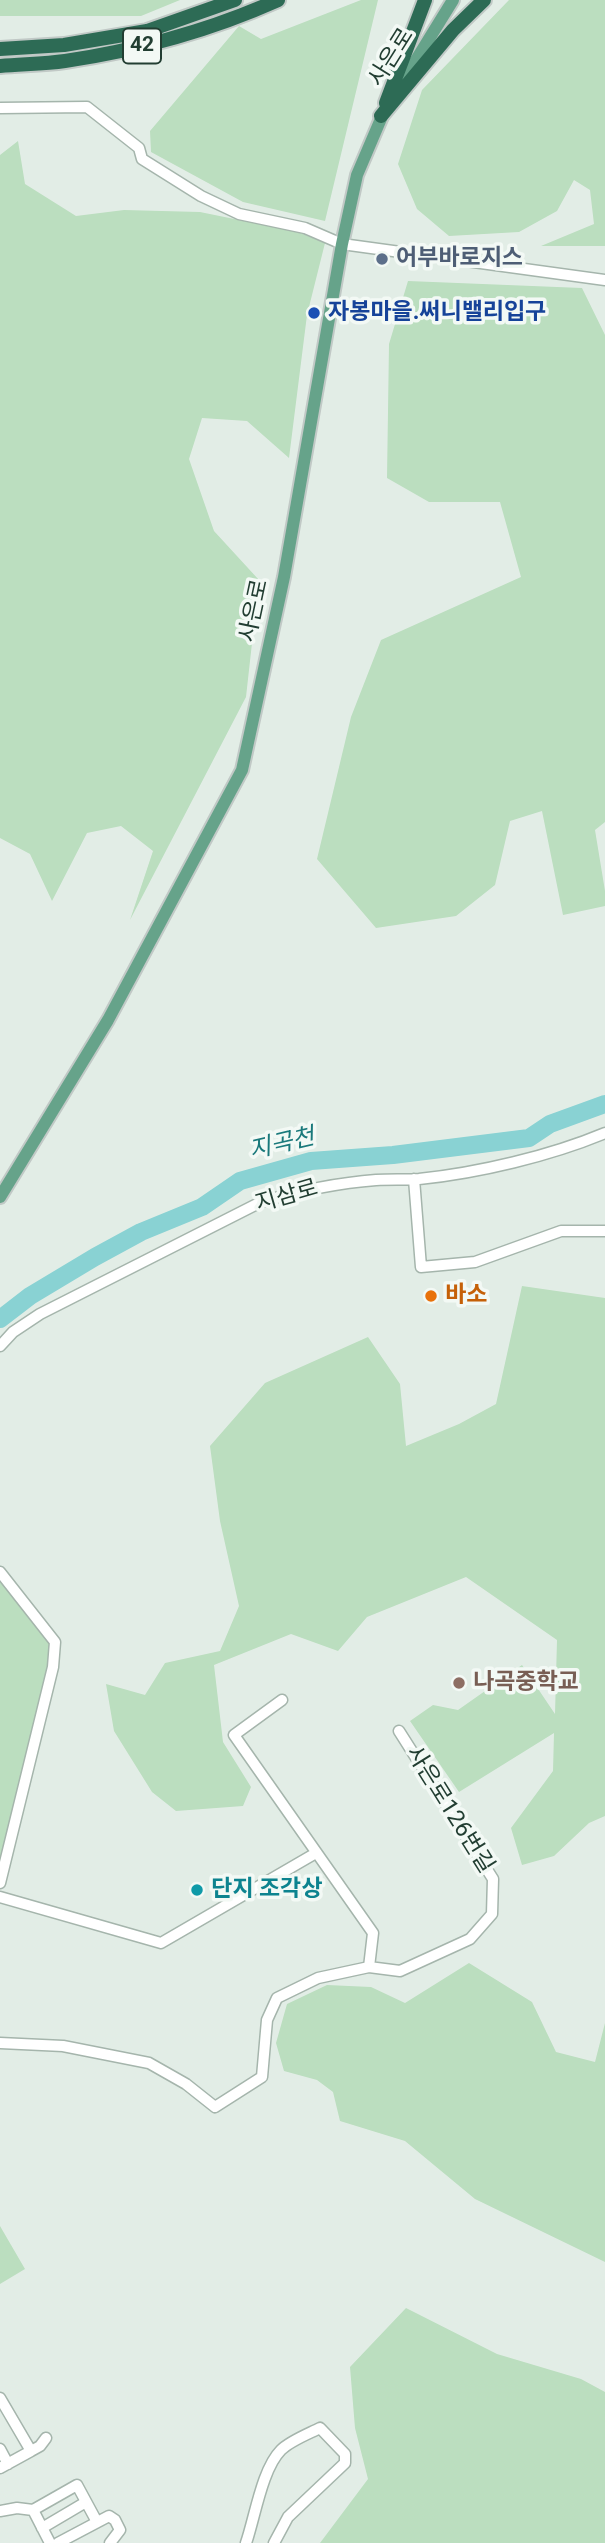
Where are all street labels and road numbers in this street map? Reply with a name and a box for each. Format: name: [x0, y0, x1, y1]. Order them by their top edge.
street label: 사은로: [363, 24, 421, 92]
road number: 42: [123, 28, 161, 64]
street label: 사은로: [235, 577, 275, 645]
street label: 지삼로: [253, 1175, 321, 1219]
street label: 사은로126번길: [399, 1741, 499, 1879]

